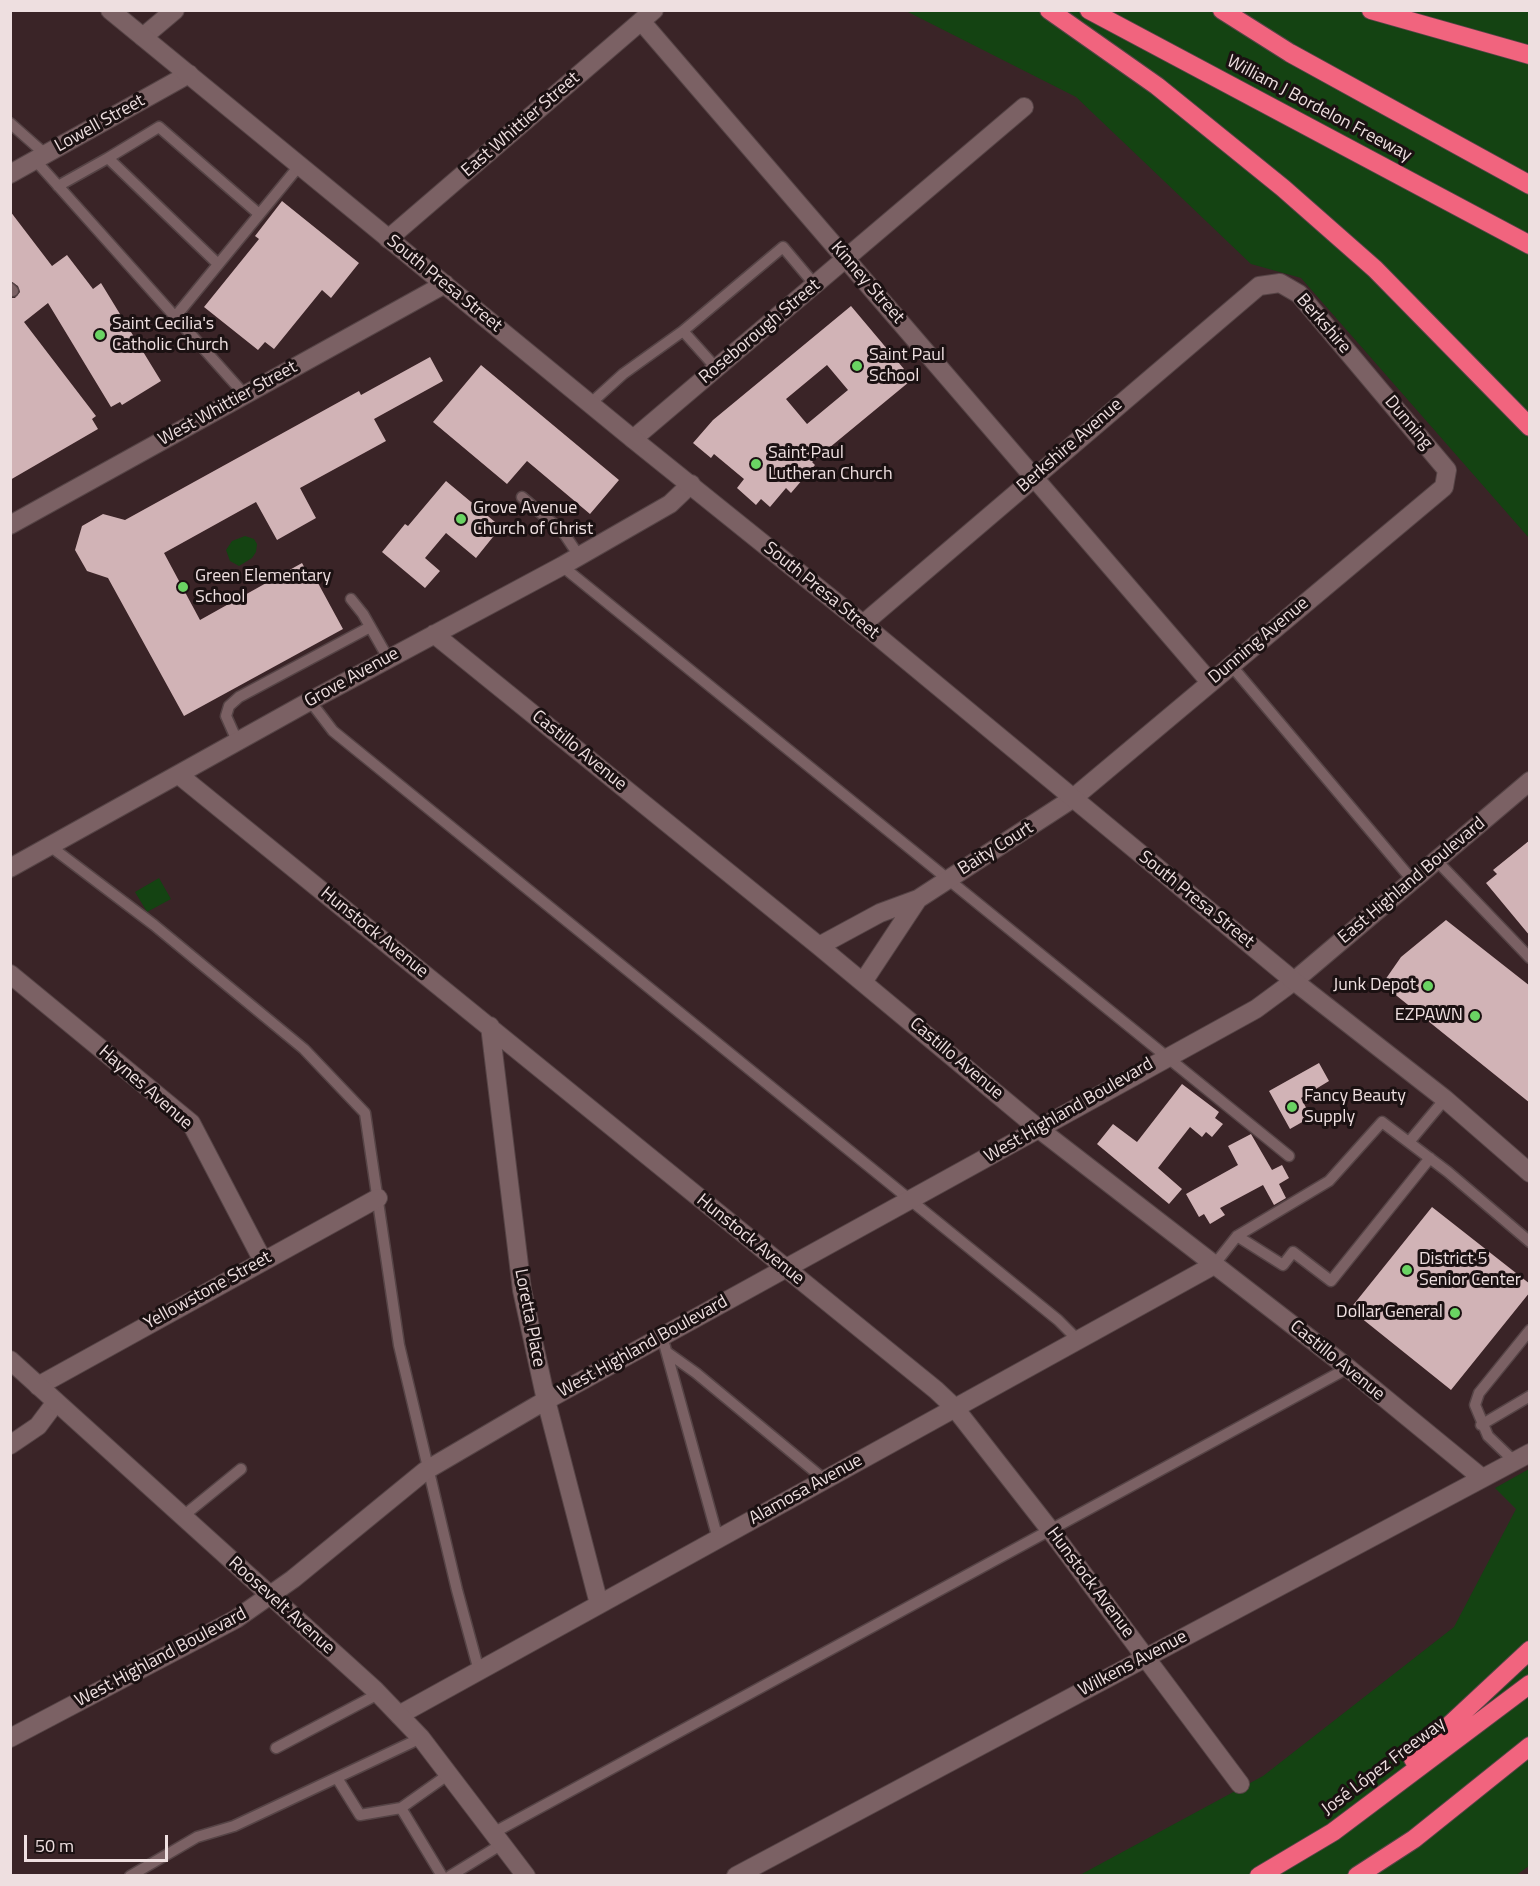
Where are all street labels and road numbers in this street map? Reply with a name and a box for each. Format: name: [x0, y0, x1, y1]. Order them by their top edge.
street label: William J Bordelon Freeway: [1223, 51, 1415, 167]
street label: East Whittier Street: [458, 68, 584, 182]
street label: Lowell Street: [51, 90, 149, 158]
street label: South Presa Street: [382, 231, 506, 337]
street label: Kinney Street: [826, 238, 908, 328]
street label: Roseborough Street: [695, 275, 825, 389]
street label: Berkshire: [1291, 290, 1355, 358]
street label: West Whittier Street: [155, 357, 301, 451]
street label: Dunning: [1379, 392, 1437, 454]
street label: Berkshire Avenue: [1013, 394, 1127, 498]
street label: South Presa Street: [759, 538, 883, 644]
street label: Dunning Avenue: [1205, 593, 1313, 689]
street label: Grove Avenue: [301, 643, 403, 713]
street label: Castillo Avenue: [527, 706, 631, 796]
street label: East Highland Boulevard: [1334, 813, 1490, 949]
street label: Baity Court: [955, 818, 1037, 880]
street label: South Presa Street: [1134, 847, 1258, 953]
street label: Hunstock Avenue: [316, 883, 432, 983]
street label: Castillo Avenue: [905, 1014, 1007, 1104]
street label: Haynes Avenue: [94, 1041, 196, 1135]
street label: West Highland Boulevard: [981, 1054, 1157, 1168]
street label: Hunstock Avenue: [692, 1190, 808, 1290]
street label: Yellowstone Street: [141, 1247, 275, 1335]
street label: Loretta Place: [509, 1267, 549, 1369]
street label: West Highland Boulevard: [554, 1291, 732, 1403]
street label: Castillo Avenue: [1285, 1316, 1389, 1406]
street label: Alamosa Avenue: [746, 1450, 866, 1530]
street label: Hunstock Avenue: [1042, 1524, 1138, 1642]
street label: Roosevelt Avenue: [223, 1553, 339, 1659]
street label: West Highland Boulevard: [72, 1604, 250, 1712]
street label: Wilkens Avenue: [1075, 1626, 1191, 1702]
street label: José López Freeway: [1318, 1713, 1450, 1821]

